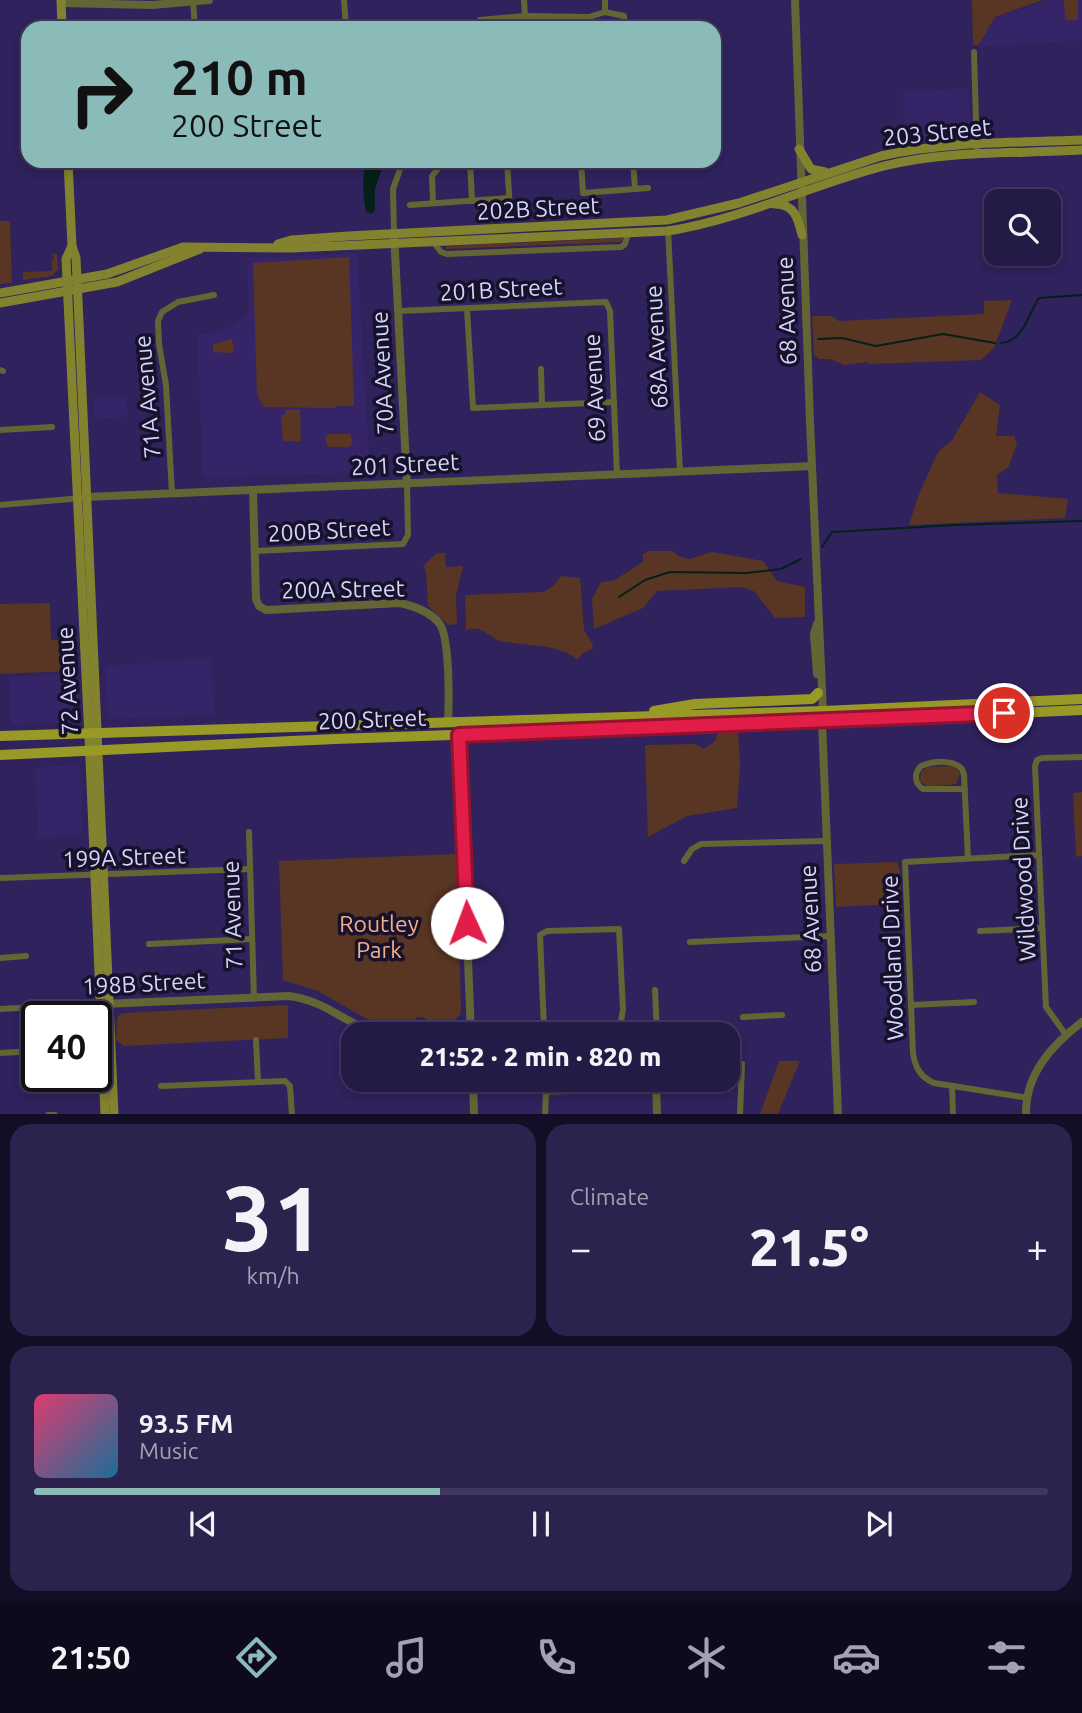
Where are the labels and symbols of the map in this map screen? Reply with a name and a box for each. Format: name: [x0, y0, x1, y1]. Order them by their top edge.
street label: 203 Street: [882, 114, 992, 150]
street label: 202B Street: [476, 192, 600, 224]
street label: 68 Avenue: [772, 256, 800, 366]
street label: 201B Street: [439, 273, 563, 305]
street label: 68A Avenue: [640, 285, 672, 409]
street label: 70A Avenue: [366, 311, 398, 435]
street label: 69 Avenue: [579, 333, 609, 443]
street label: 71A Avenue: [129, 334, 165, 460]
street label: 201 Street: [350, 449, 460, 479]
street label: 200B Street: [267, 514, 391, 546]
street label: 200A Street: [281, 575, 405, 603]
street label: 72 Avenue: [52, 626, 82, 736]
pin: [974, 683, 1034, 743]
street label: 200 Street: [317, 705, 427, 733]
street label: Wildwood Drive: [1006, 796, 1040, 962]
street label: 199A Street: [62, 842, 186, 872]
street label: 71 Avenue: [218, 860, 246, 970]
street label: 68 Avenue: [795, 864, 825, 974]
street label: Woodland Drive: [877, 875, 907, 1041]
position arrow: [430, 886, 504, 960]
park label: Routley Park: [339, 911, 419, 962]
street label: 198B Street: [82, 967, 206, 999]
speed limit sign: 40: [21, 1001, 112, 1092]

